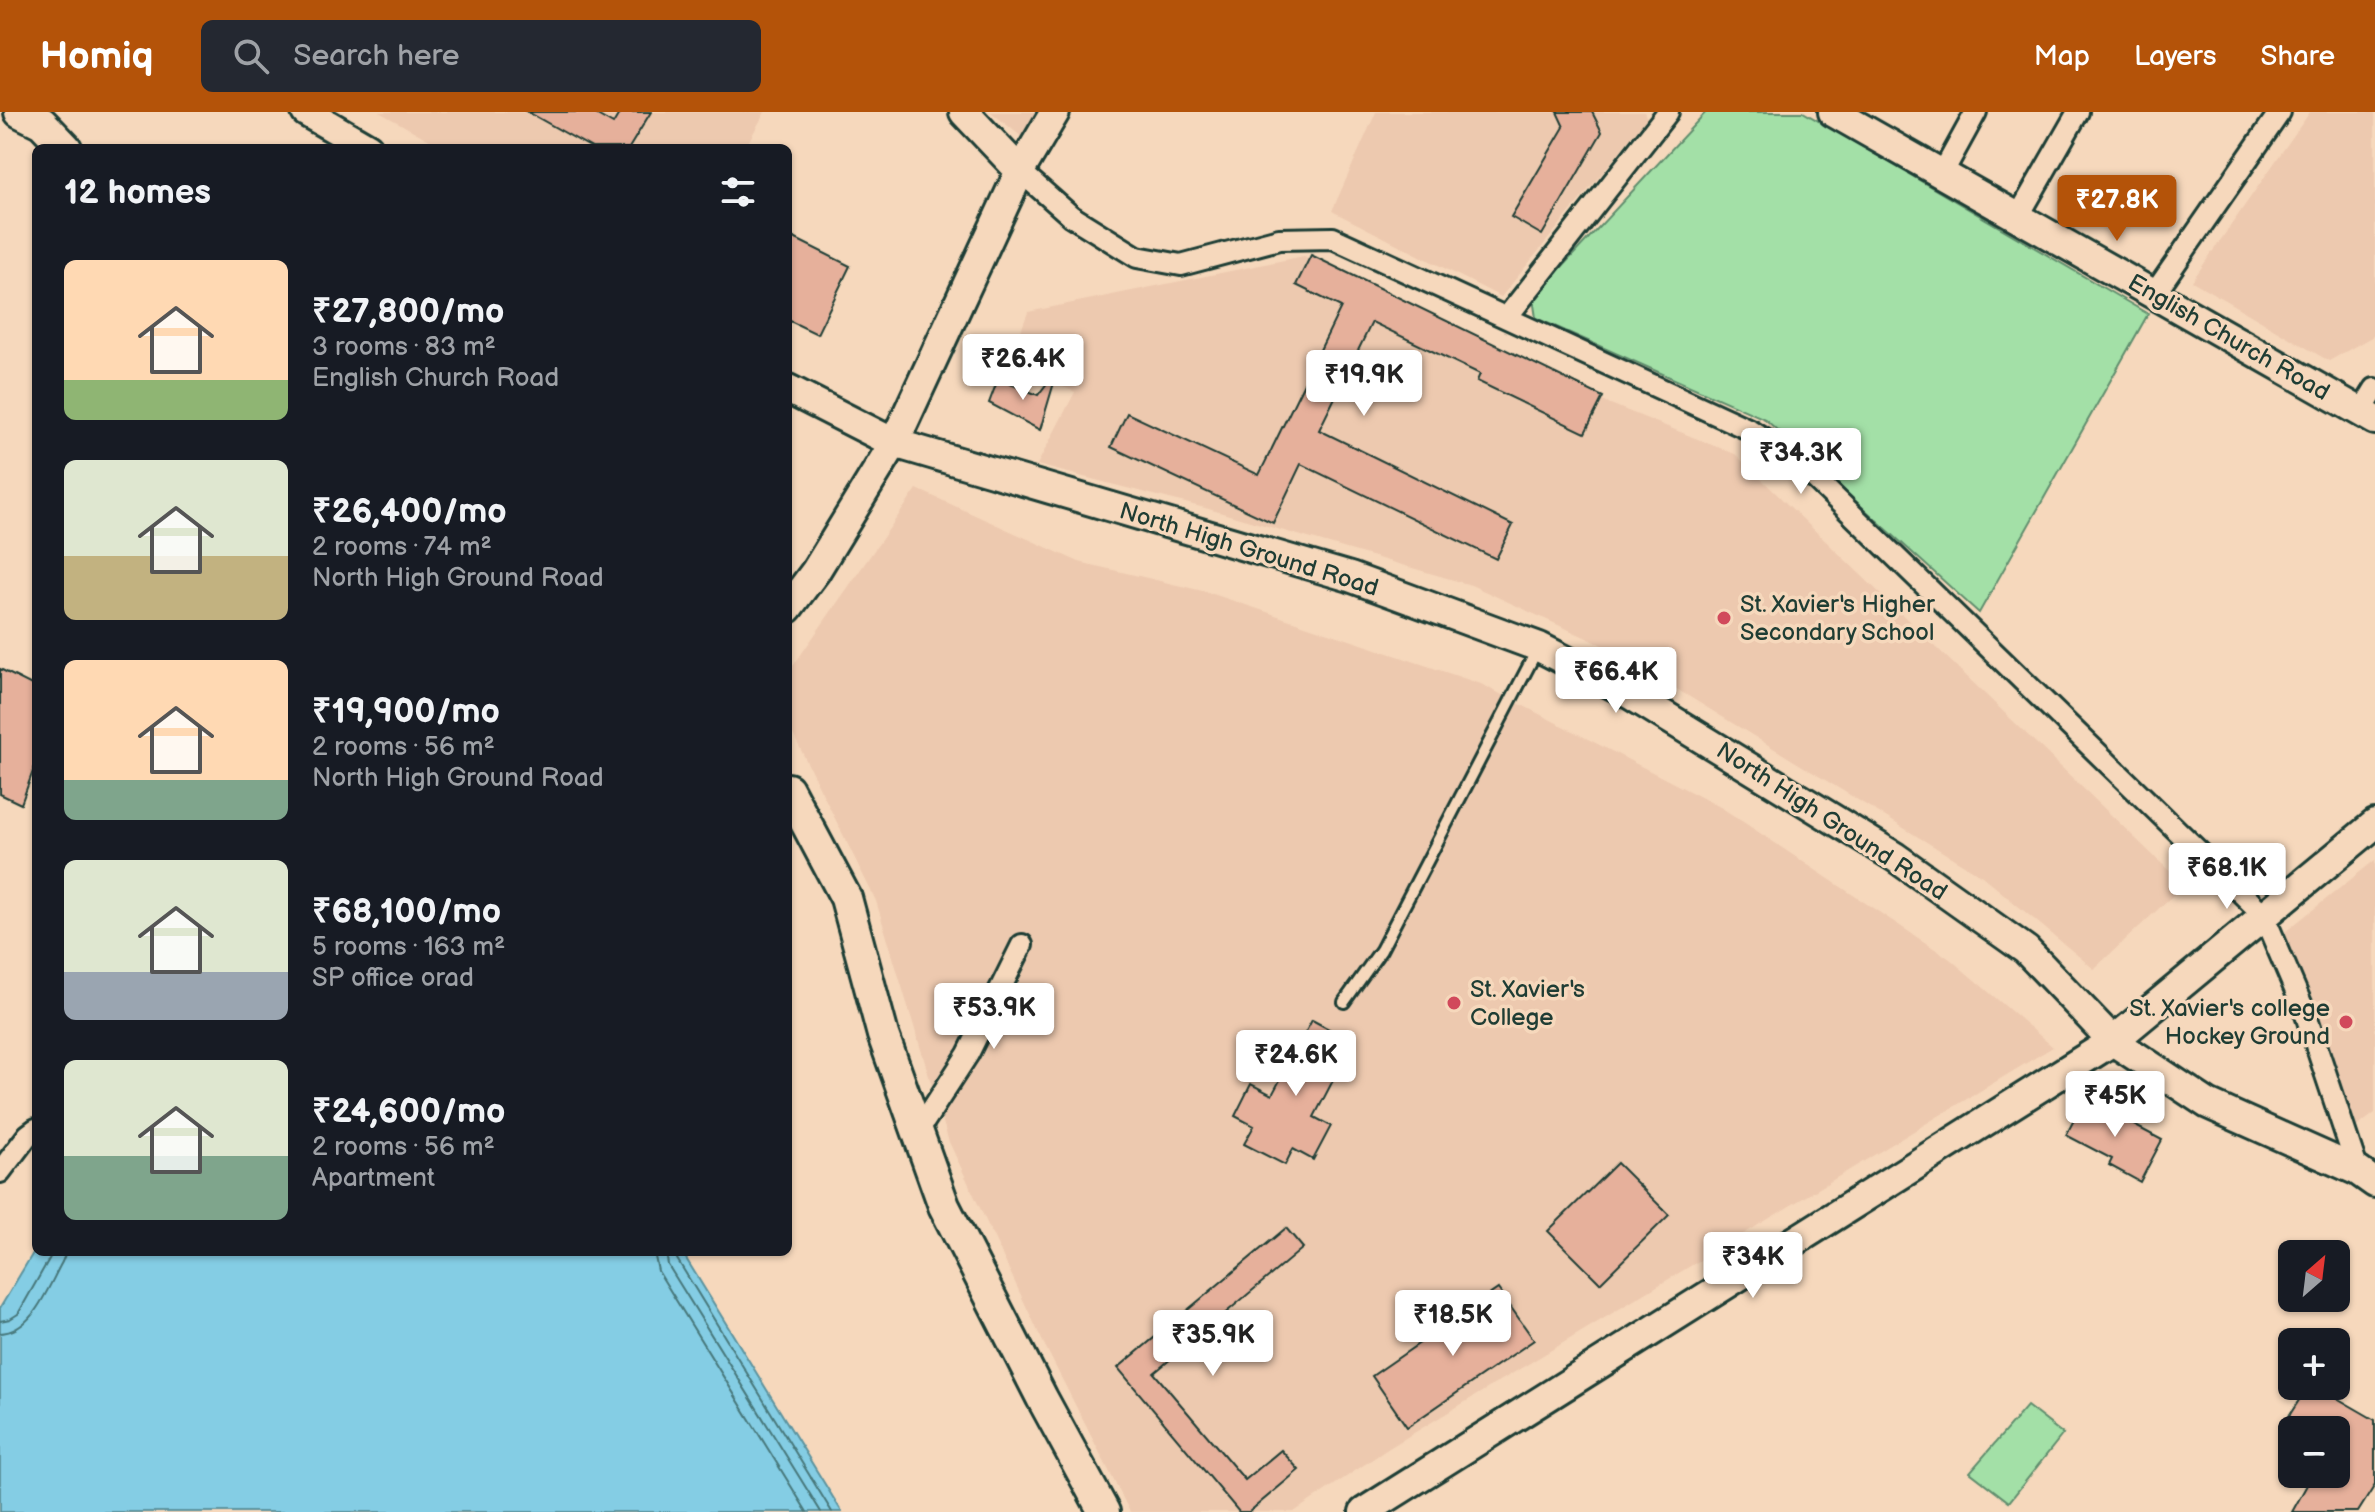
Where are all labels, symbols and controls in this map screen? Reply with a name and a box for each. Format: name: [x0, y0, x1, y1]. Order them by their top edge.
search box: [201, 20, 761, 92]
text: Homiq: [40, 34, 153, 79]
icon: search: [229, 34, 273, 78]
text: Search here: [293, 38, 460, 74]
text: Map: [2034, 40, 2090, 73]
text: Layers: [2134, 40, 2217, 73]
text: Share: [2261, 40, 2335, 73]
icon: filters: [716, 170, 760, 214]
text: 12 homes: [64, 172, 211, 213]
pin: ₹27.8K: [2052, 175, 2182, 243]
text: ₹27.8K: [2075, 185, 2159, 216]
street label: English Church Road: [2123, 268, 2335, 407]
text: ₹27,800/mo: [312, 291, 504, 332]
icon: home: [128, 292, 224, 388]
text: 3 rooms · 83 m²: [312, 332, 496, 363]
pin: ₹26.4K: [958, 334, 1088, 402]
text: ₹26.4K: [981, 344, 1065, 375]
pin: ₹19.9K: [1299, 350, 1429, 418]
text: ₹19.9K: [1324, 360, 1404, 391]
text: English Church Road: [312, 363, 559, 394]
pin: ₹34.3K: [1736, 428, 1866, 496]
text: ₹34.3K: [1759, 438, 1843, 469]
text: ₹26,400/mo: [312, 491, 507, 532]
icon: home: [128, 492, 224, 588]
street label: North High Ground Road: [1116, 496, 1382, 603]
text: 2 rooms · 74 m²: [312, 532, 492, 563]
text: North High Ground Road: [312, 563, 604, 594]
place label: St. Xavier's Higher Secondary School: [1740, 590, 1935, 647]
marker: St. Xavier's Higher Secondary School: [1715, 609, 1733, 627]
pin: ₹66.4K: [1551, 647, 1681, 715]
text: ₹66.4K: [1573, 657, 1659, 688]
text: ₹19,900/mo: [312, 691, 500, 732]
icon: home: [128, 692, 224, 788]
text: 2 rooms · 56 m²: [312, 732, 495, 763]
street label: North High Ground Road: [1711, 736, 1953, 907]
text: North High Ground Road: [312, 763, 604, 794]
pin: ₹68.1K: [2162, 843, 2292, 911]
text: ₹68.1K: [2187, 853, 2267, 884]
text: ₹68,100/mo: [312, 891, 501, 932]
icon: home: [128, 892, 224, 988]
text: 5 rooms · 163 m²: [312, 932, 505, 963]
text: SP office orad: [312, 963, 474, 994]
place label: St. Xavier's College: [1470, 975, 1585, 1032]
pin: ₹53.9K: [929, 983, 1059, 1051]
text: ₹53.9K: [952, 993, 1036, 1024]
marker: St. Xavier's College: [1445, 994, 1463, 1012]
place label: St. Xavier's college Hockey Ground: [2129, 994, 2330, 1051]
marker: St. Xavier's college Hockey Ground: [2337, 1013, 2355, 1031]
pin: ₹24.6K: [1231, 1030, 1361, 1098]
text: ₹24.6K: [1254, 1040, 1338, 1071]
pin: ₹45K: [2068, 1071, 2162, 1139]
text: ₹45K: [2084, 1081, 2146, 1112]
text: ₹24,600/mo: [312, 1091, 505, 1132]
icon: home: [128, 1092, 224, 1188]
text: 2 rooms · 56 m²: [312, 1132, 495, 1163]
text: Apartment: [312, 1163, 435, 1194]
pin: ₹34K: [1706, 1232, 1800, 1300]
north arrow: [2278, 1240, 2350, 1312]
map controls: [2278, 1240, 2350, 1488]
text: ₹34K: [1721, 1242, 1785, 1273]
pin: ₹18.5K: [1388, 1290, 1518, 1358]
text: ₹18.5K: [1413, 1300, 1493, 1331]
pin: ₹35.9K: [1148, 1310, 1278, 1378]
text: ₹35.9K: [1171, 1320, 1255, 1351]
button: +: [2278, 1328, 2350, 1400]
button: −: [2278, 1416, 2350, 1488]

